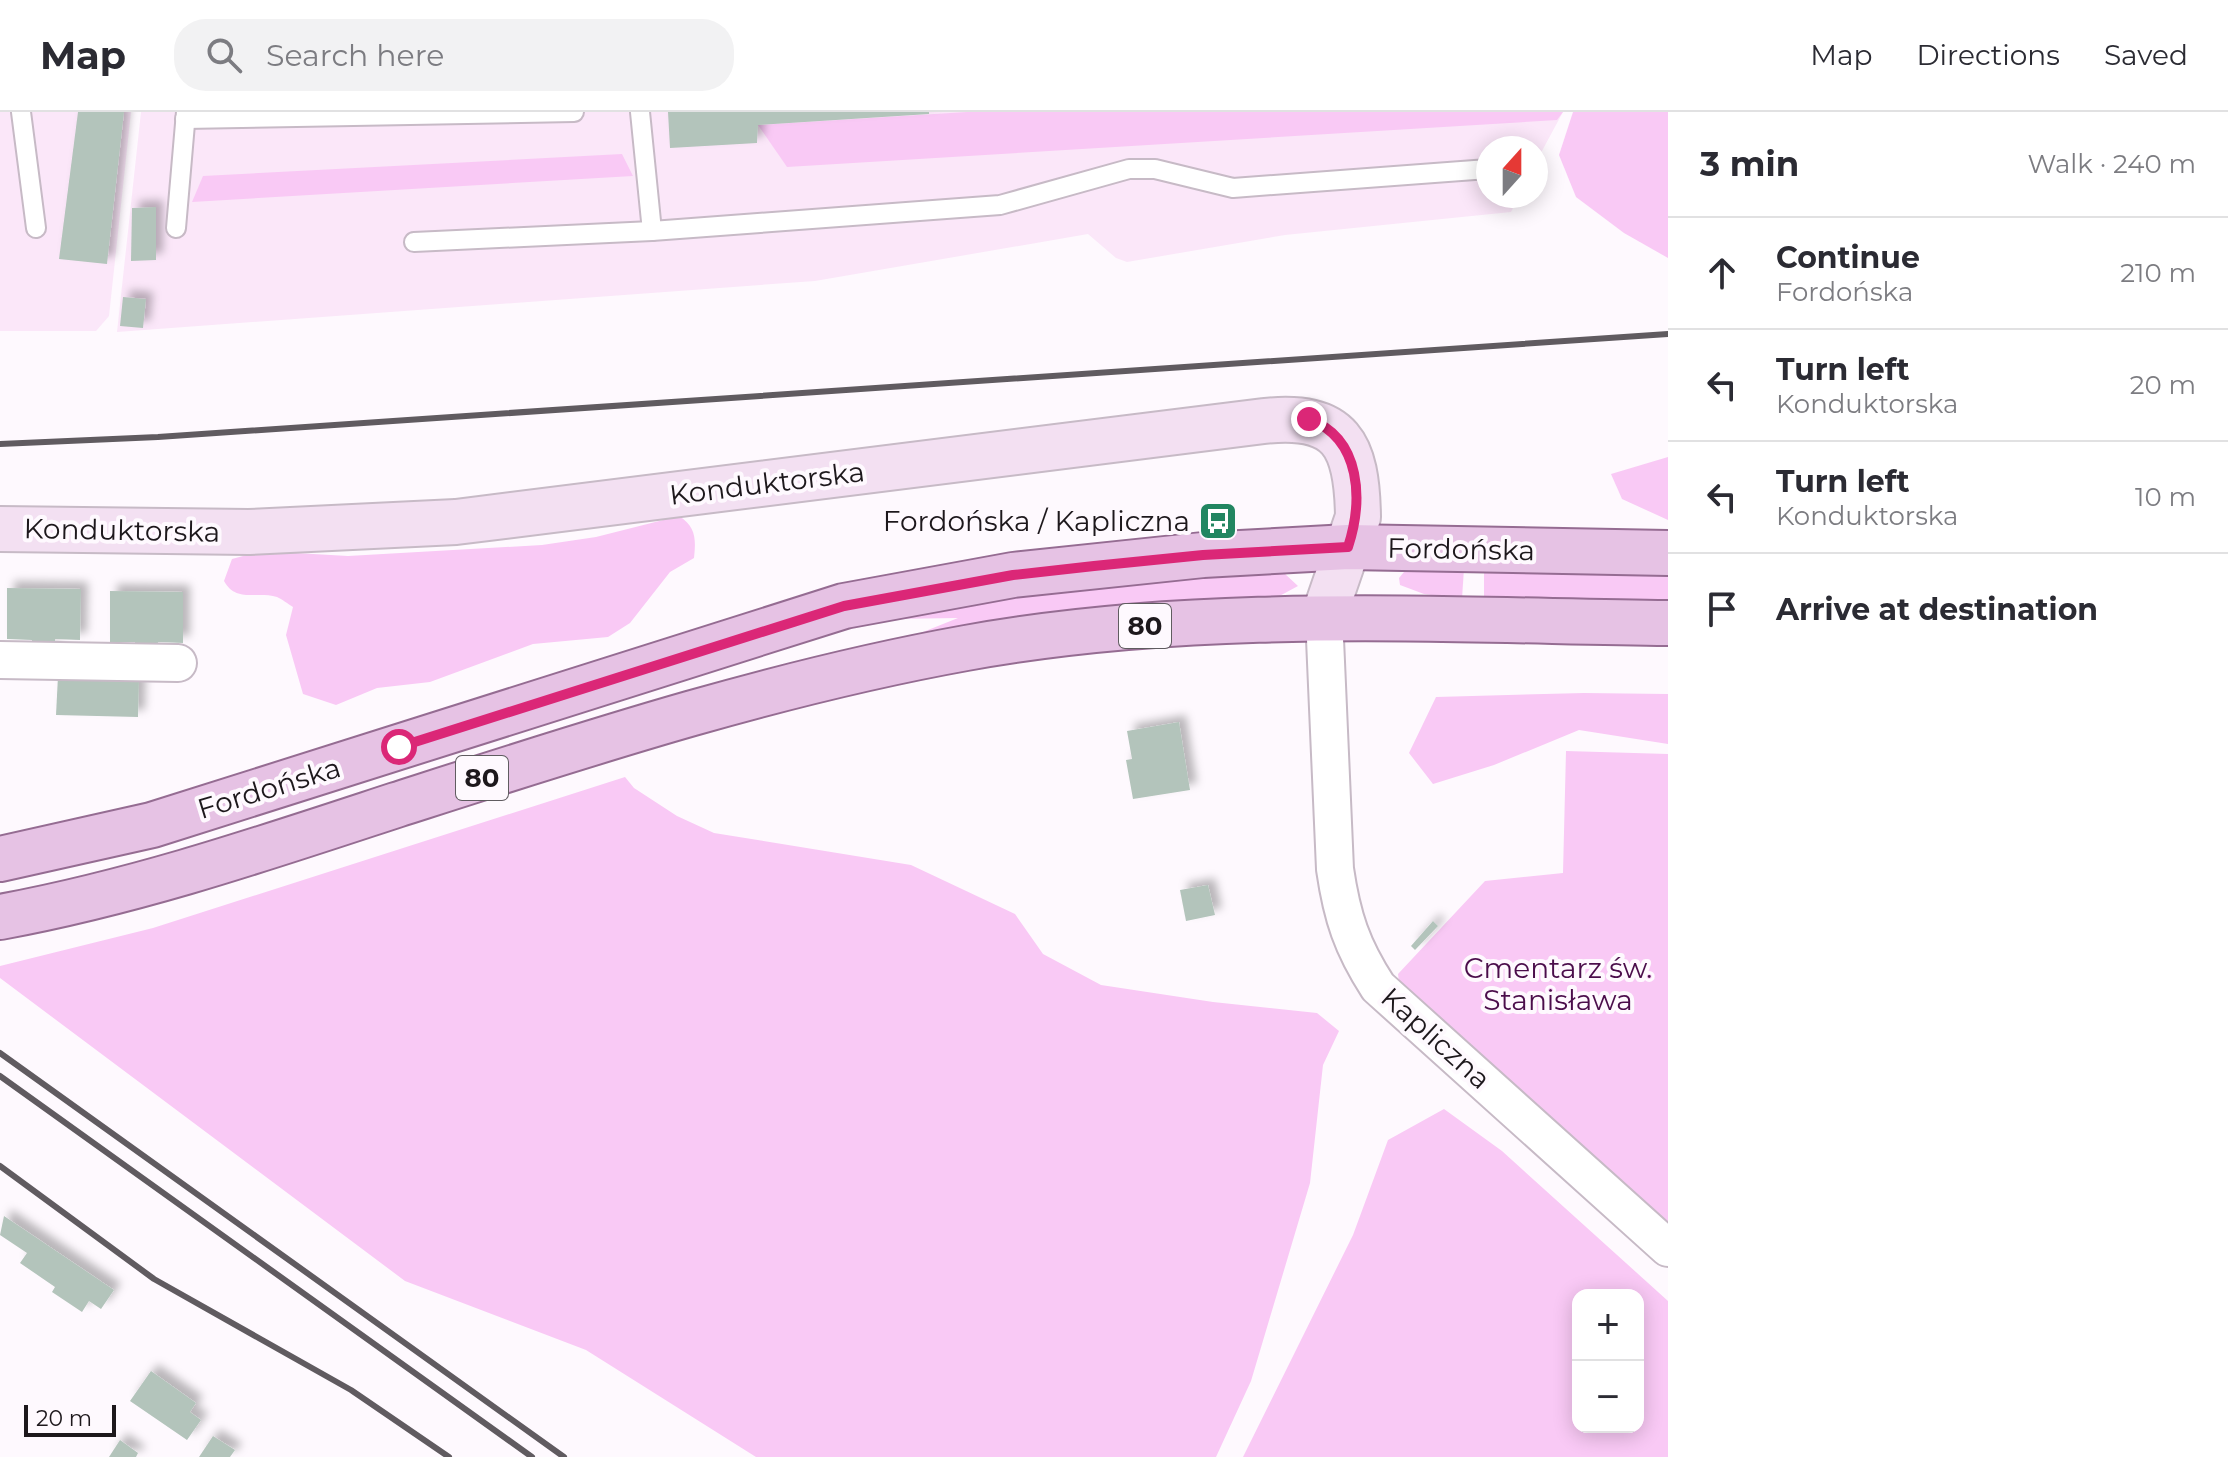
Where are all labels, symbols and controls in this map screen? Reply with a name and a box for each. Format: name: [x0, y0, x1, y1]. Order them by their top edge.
search box: [174, 19, 734, 91]
text: Map: [40, 32, 126, 79]
icon: search: [202, 33, 246, 77]
text: Search here: [266, 37, 444, 74]
text: Map: [1810, 38, 1872, 72]
text: Directions: [1916, 38, 2060, 72]
text: Saved: [2104, 38, 2188, 72]
north arrow: [1476, 136, 1548, 208]
text: 3 min: [1700, 143, 1799, 185]
text: Walk · 240 m: [2028, 148, 2196, 180]
text: Continue: [1776, 239, 1920, 276]
icon: ahead: [1700, 251, 1744, 295]
text: 210 m: [2120, 257, 2196, 289]
text: Fordońska: [1776, 276, 1913, 308]
text: Turn left: [1776, 351, 1909, 388]
icon: left: [1700, 363, 1744, 407]
text: 20 m: [2130, 369, 2196, 401]
text: Konduktorska: [1776, 388, 1958, 420]
route end: [1291, 401, 1327, 437]
street label: Konduktorska: [667, 454, 867, 512]
text: Turn left: [1776, 463, 1909, 500]
icon: left: [1700, 475, 1744, 519]
text: 10 m: [2135, 481, 2196, 513]
bus stop icon: Fordońska / Kapliczna: [1197, 500, 1239, 542]
text: Konduktorska: [1776, 500, 1958, 532]
place label: Fordońska / Kapliczna: [883, 504, 1190, 538]
street label: Konduktorska: [23, 511, 221, 549]
street label: Fordońska: [1387, 531, 1535, 567]
icon: arrive: [1700, 587, 1744, 631]
text: Arrive at destination: [1776, 591, 2098, 628]
road number: 80: [1119, 604, 1171, 648]
route start: [381, 729, 417, 765]
street label: Fordońska: [193, 750, 345, 826]
road number: 80: [456, 756, 508, 800]
park label: Cmentarz św. Stanisława: [1464, 951, 1652, 1017]
street label: Kapliczna: [1374, 980, 1498, 1096]
map controls: [1572, 1289, 1644, 1433]
button: +: [1572, 1289, 1644, 1361]
button: −: [1572, 1361, 1644, 1433]
scale bar: [24, 1401, 116, 1437]
text: 20 m: [36, 1405, 92, 1432]

